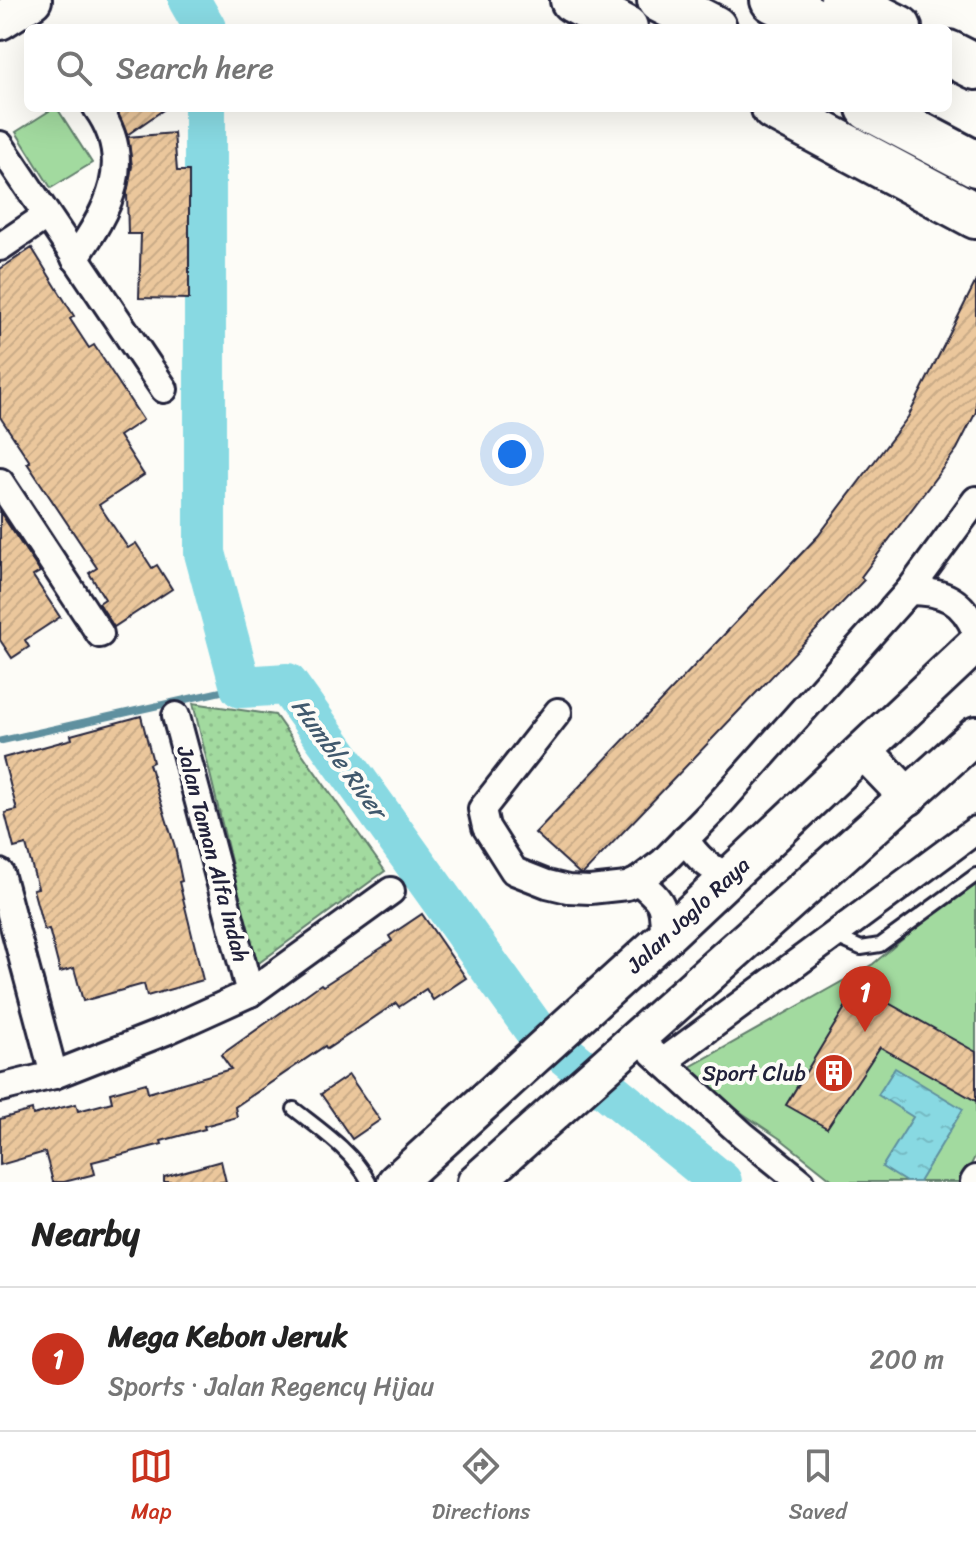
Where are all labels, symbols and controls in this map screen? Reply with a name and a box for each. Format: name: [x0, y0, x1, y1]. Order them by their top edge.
search box: [24, 24, 952, 112]
text: Search here: [116, 41, 274, 95]
icon: search: [52, 46, 96, 90]
your location: [492, 434, 532, 474]
water label: Humble River: [281, 689, 400, 831]
street label: Jalan Taman Alfa Indah: [165, 741, 261, 966]
street label: Jalan Joglo Raya: [616, 847, 759, 984]
pin: 1: [839, 966, 891, 1032]
building icon: Sport Club: [813, 1052, 855, 1094]
place label: Sport Club: [702, 1054, 806, 1093]
text: Nearby: [32, 1204, 140, 1264]
text: Mega Kebon Jeruk: [108, 1309, 348, 1363]
text: 1: [52, 1336, 64, 1382]
text: 200 m: [869, 1336, 944, 1382]
text: Sports · Jalan Regency Hijau: [108, 1363, 434, 1409]
tab: Map: [129, 1444, 173, 1531]
tab: Directions: [432, 1444, 530, 1531]
tab: Saved: [789, 1444, 847, 1531]

